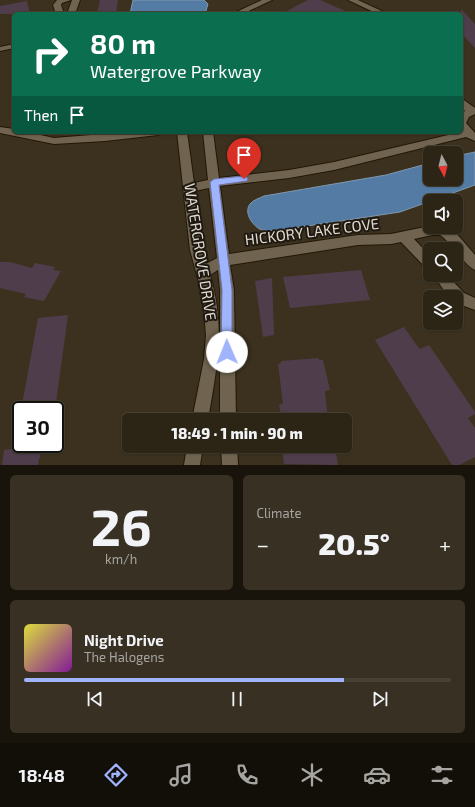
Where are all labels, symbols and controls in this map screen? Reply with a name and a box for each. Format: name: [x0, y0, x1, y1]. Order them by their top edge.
text: 80 m: [90, 26, 156, 60]
icon: right: [24, 28, 76, 80]
text: Watergrove Parkway: [90, 60, 262, 82]
icon: arrive: [66, 104, 88, 126]
text: Then: [24, 106, 58, 124]
pin: [227, 138, 261, 179]
icon: arrive: [233, 144, 255, 166]
north arrow: [423, 146, 463, 186]
map controls: [423, 146, 463, 330]
street label: WATERGROVE DRIVE: [181, 182, 221, 322]
button: sound: [423, 194, 463, 234]
street label: HICKORY LAKE COVE: [244, 214, 380, 248]
button: search: [423, 242, 463, 282]
button: layers: [423, 290, 463, 330]
position arrow: [206, 331, 248, 373]
speed limit sign: 30: [12, 401, 64, 453]
text: 18:49 · 1 min · 90 m: [171, 424, 303, 442]
text: 26: [91, 494, 152, 556]
text: Climate: [257, 505, 301, 521]
text: 20.5°: [318, 525, 390, 561]
text: −: [257, 531, 269, 557]
text: +: [439, 531, 451, 557]
text: km/h: [105, 551, 137, 567]
text: Night Drive: [84, 631, 164, 649]
text: The Halogens: [84, 649, 164, 665]
icon: previous: [84, 688, 106, 710]
icon: pause: [226, 688, 248, 710]
icon: next: [369, 688, 391, 710]
icon: directions: [102, 761, 130, 789]
icon: music: [167, 761, 195, 789]
icon: phone: [233, 761, 261, 789]
icon: climate: [298, 761, 326, 789]
icon: car: [363, 761, 391, 789]
icon: filters: [428, 761, 456, 789]
text: 18:48: [19, 764, 65, 786]

